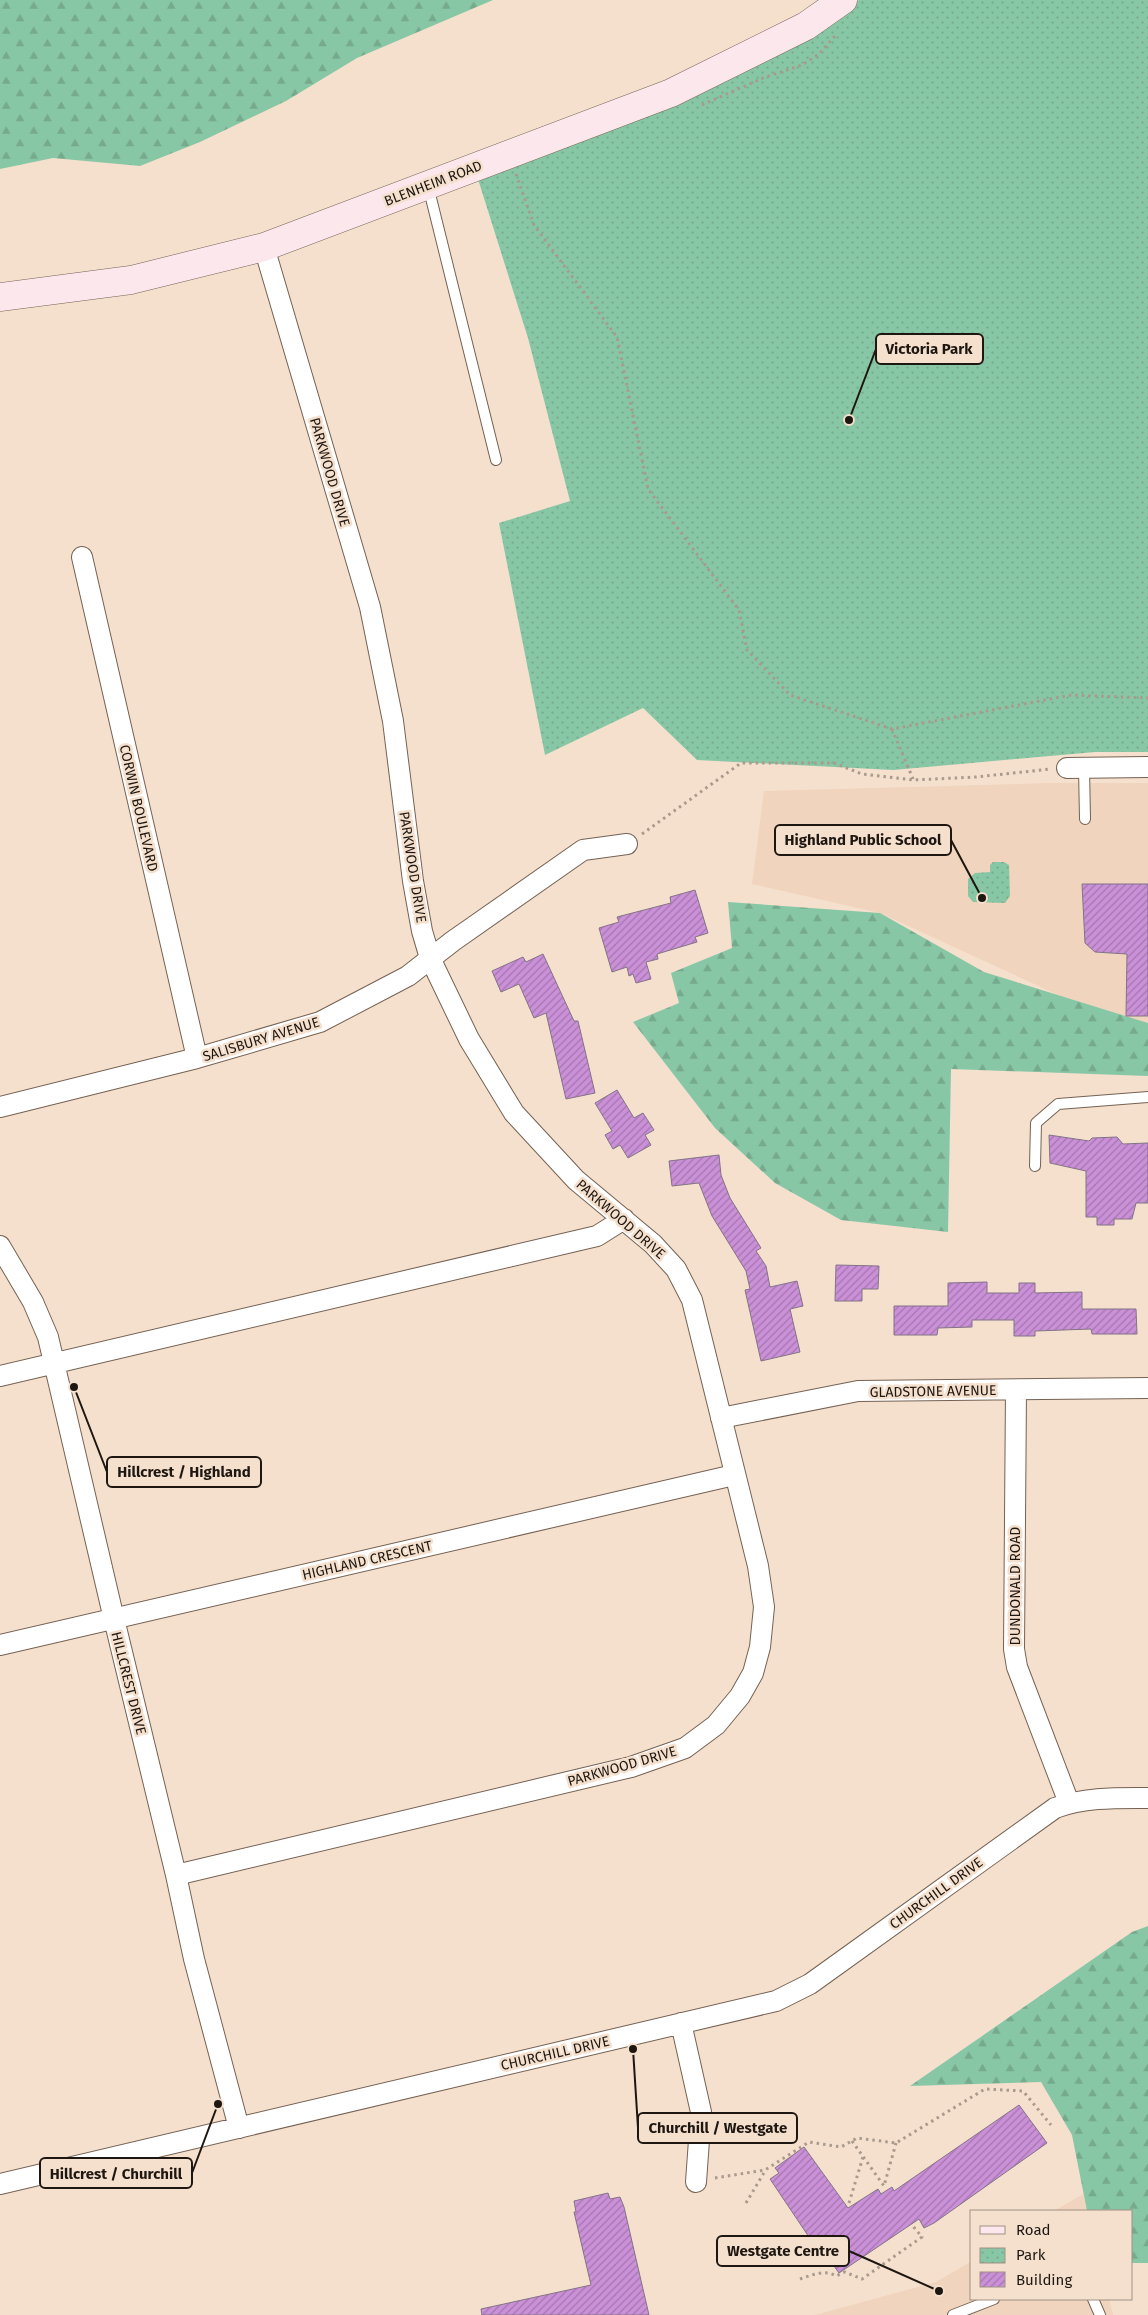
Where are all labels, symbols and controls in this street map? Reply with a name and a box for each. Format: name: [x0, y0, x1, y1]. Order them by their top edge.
street label: BLENHEIM ROAD: [382, 157, 484, 210]
callout: Victoria Park: [876, 334, 983, 364]
text: Victoria Park: [884, 340, 973, 358]
street label: PARKWOOD DRIVE: [306, 416, 353, 529]
street label: CORWIN BOULEVARD: [116, 743, 161, 873]
street label: PARKWOOD DRIVE: [395, 810, 430, 924]
callout: Highland Public School: [775, 825, 951, 855]
text: Highland Public School: [785, 831, 942, 849]
street label: SALISBURY AVENUE: [201, 1014, 322, 1065]
street label: PARKWOOD DRIVE: [573, 1176, 669, 1263]
street label: GLADSTONE AVENUE: [869, 1382, 997, 1401]
callout: Hillcrest / Highland: [107, 1457, 261, 1487]
text: Hillcrest / Highland: [117, 1463, 251, 1481]
street label: DUNDONALD ROAD: [1007, 1527, 1024, 1645]
street label: HIGHLAND CRESCENT: [301, 1537, 434, 1584]
street label: HILLCREST DRIVE: [107, 1630, 150, 1737]
street label: PARKWOOD DRIVE: [566, 1743, 679, 1790]
street label: CHURCHILL DRIVE: [886, 1854, 986, 1933]
street label: CHURCHILL DRIVE: [499, 2033, 611, 2074]
callout: Churchill / Westgate: [638, 2113, 797, 2143]
text: Churchill / Westgate: [649, 2119, 787, 2137]
callout: Hillcrest / Churchill: [40, 2158, 192, 2188]
text: Hillcrest / Churchill: [50, 2165, 183, 2183]
legend: [970, 2210, 1133, 2300]
text: Road: [1016, 2221, 1051, 2239]
callout: Westgate Centre: [717, 2236, 849, 2266]
text: Westgate Centre: [727, 2242, 839, 2260]
text: Park: [1016, 2246, 1046, 2264]
text: Building: [1016, 2271, 1072, 2289]

